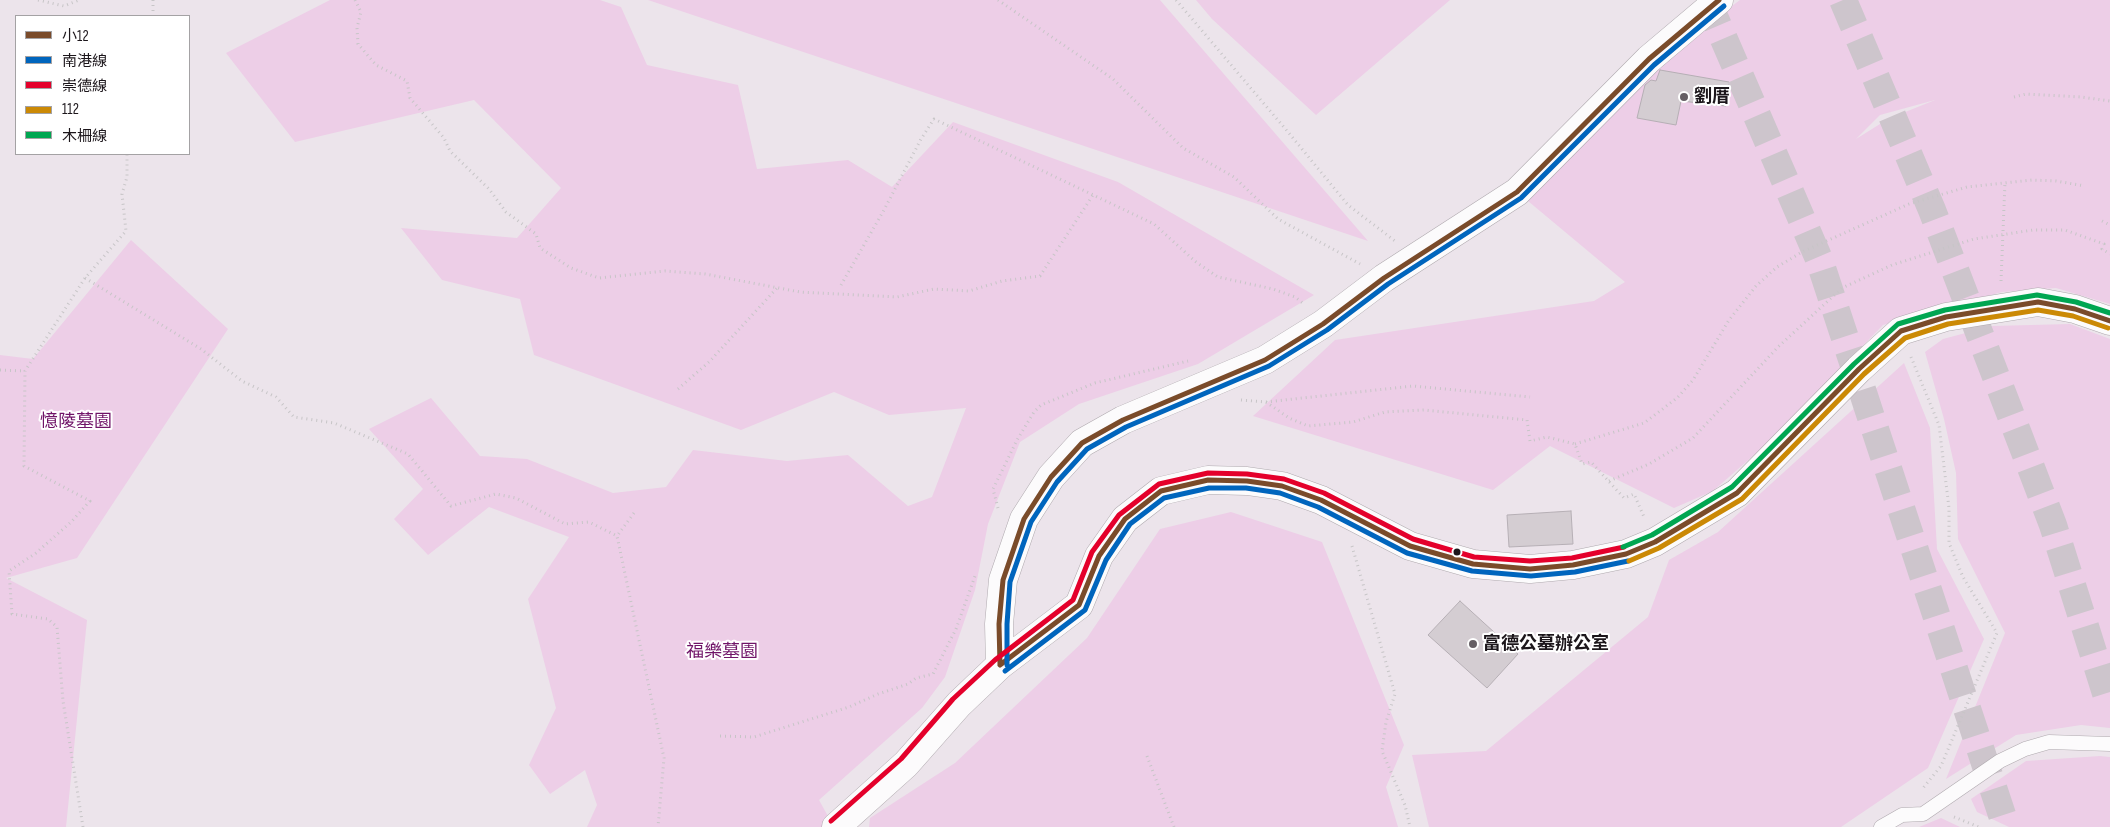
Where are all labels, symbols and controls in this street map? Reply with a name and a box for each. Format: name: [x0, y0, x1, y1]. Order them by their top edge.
legend: [15, 15, 190, 155]
text: 小12: [62, 27, 89, 46]
text: 南港線: [62, 52, 107, 71]
text: 崇德線: [62, 77, 107, 96]
place label: 劉厝: [1694, 86, 1730, 108]
marker: 劉厝: [1678, 91, 1690, 103]
text: 112: [62, 100, 79, 119]
text: 木柵線: [62, 127, 107, 146]
park label: 憶陵墓園: [40, 411, 112, 433]
unlabelled marker: [1452, 547, 1462, 557]
place label: 富德公墓辦公室: [1483, 633, 1609, 655]
marker: 富德公墓辦公室: [1467, 638, 1479, 650]
park label: 福樂墓園: [686, 641, 758, 663]

